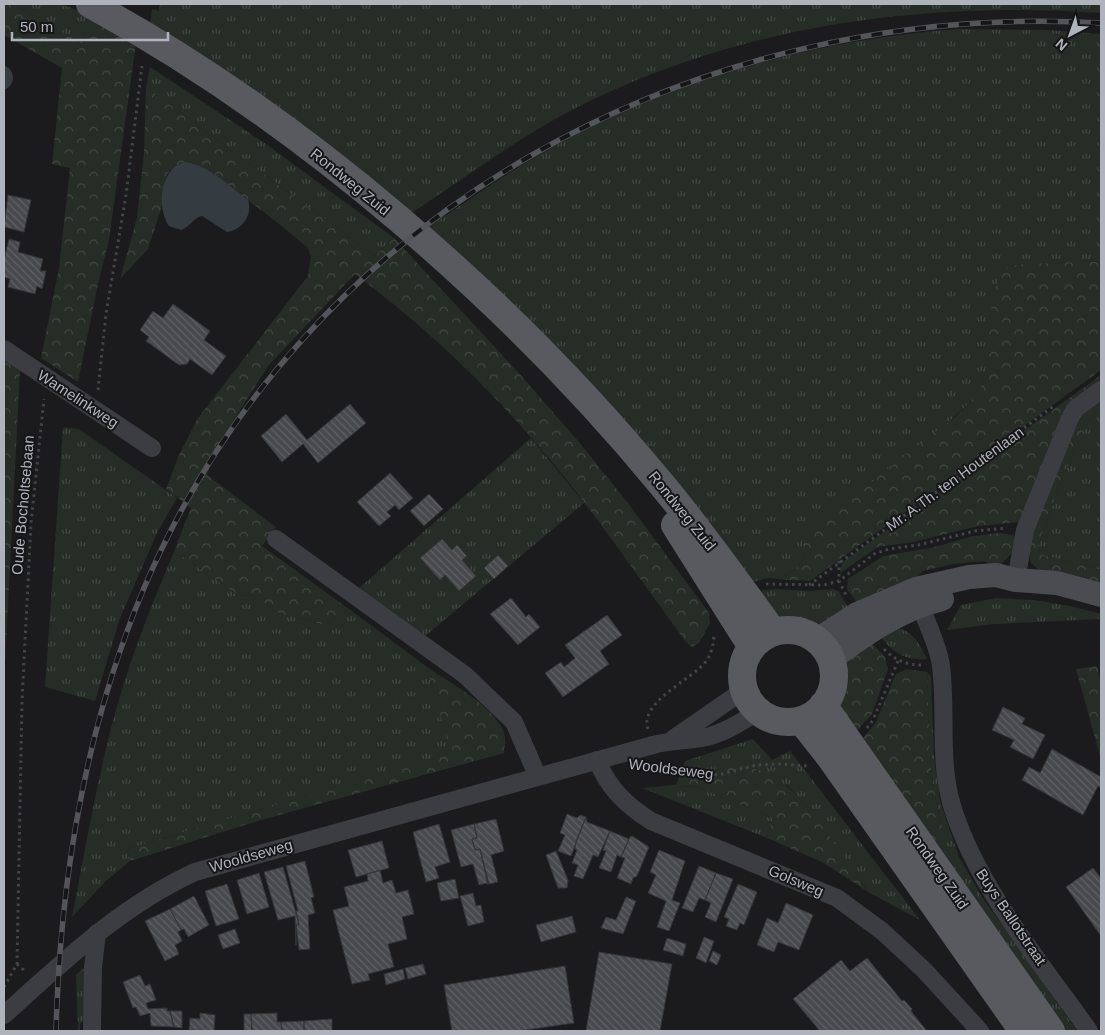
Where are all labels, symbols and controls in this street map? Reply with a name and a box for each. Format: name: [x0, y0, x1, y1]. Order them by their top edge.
scale bar: [12, 10, 169, 42]
north arrow: [1045, 10, 1095, 60]
text: 50 m: [20, 18, 53, 35]
text: N: [1052, 35, 1071, 54]
street label: Rondweg Zuid: [307, 145, 393, 219]
street label: Wamelinkweg: [35, 366, 122, 431]
street label: Mr. A.Th. ten Houtenlaan: [883, 423, 1027, 534]
street label: Oude Bocholtsebaan: [8, 434, 37, 575]
street label: Rondweg Zuid: [645, 468, 719, 554]
street label: Wooldseweg: [628, 755, 715, 782]
street label: Rondweg Zuid: [903, 823, 972, 912]
street label: Wooldseweg: [207, 836, 294, 875]
street label: Golsweg: [766, 861, 826, 900]
street label: Buys Ballotstraat: [973, 865, 1050, 969]

